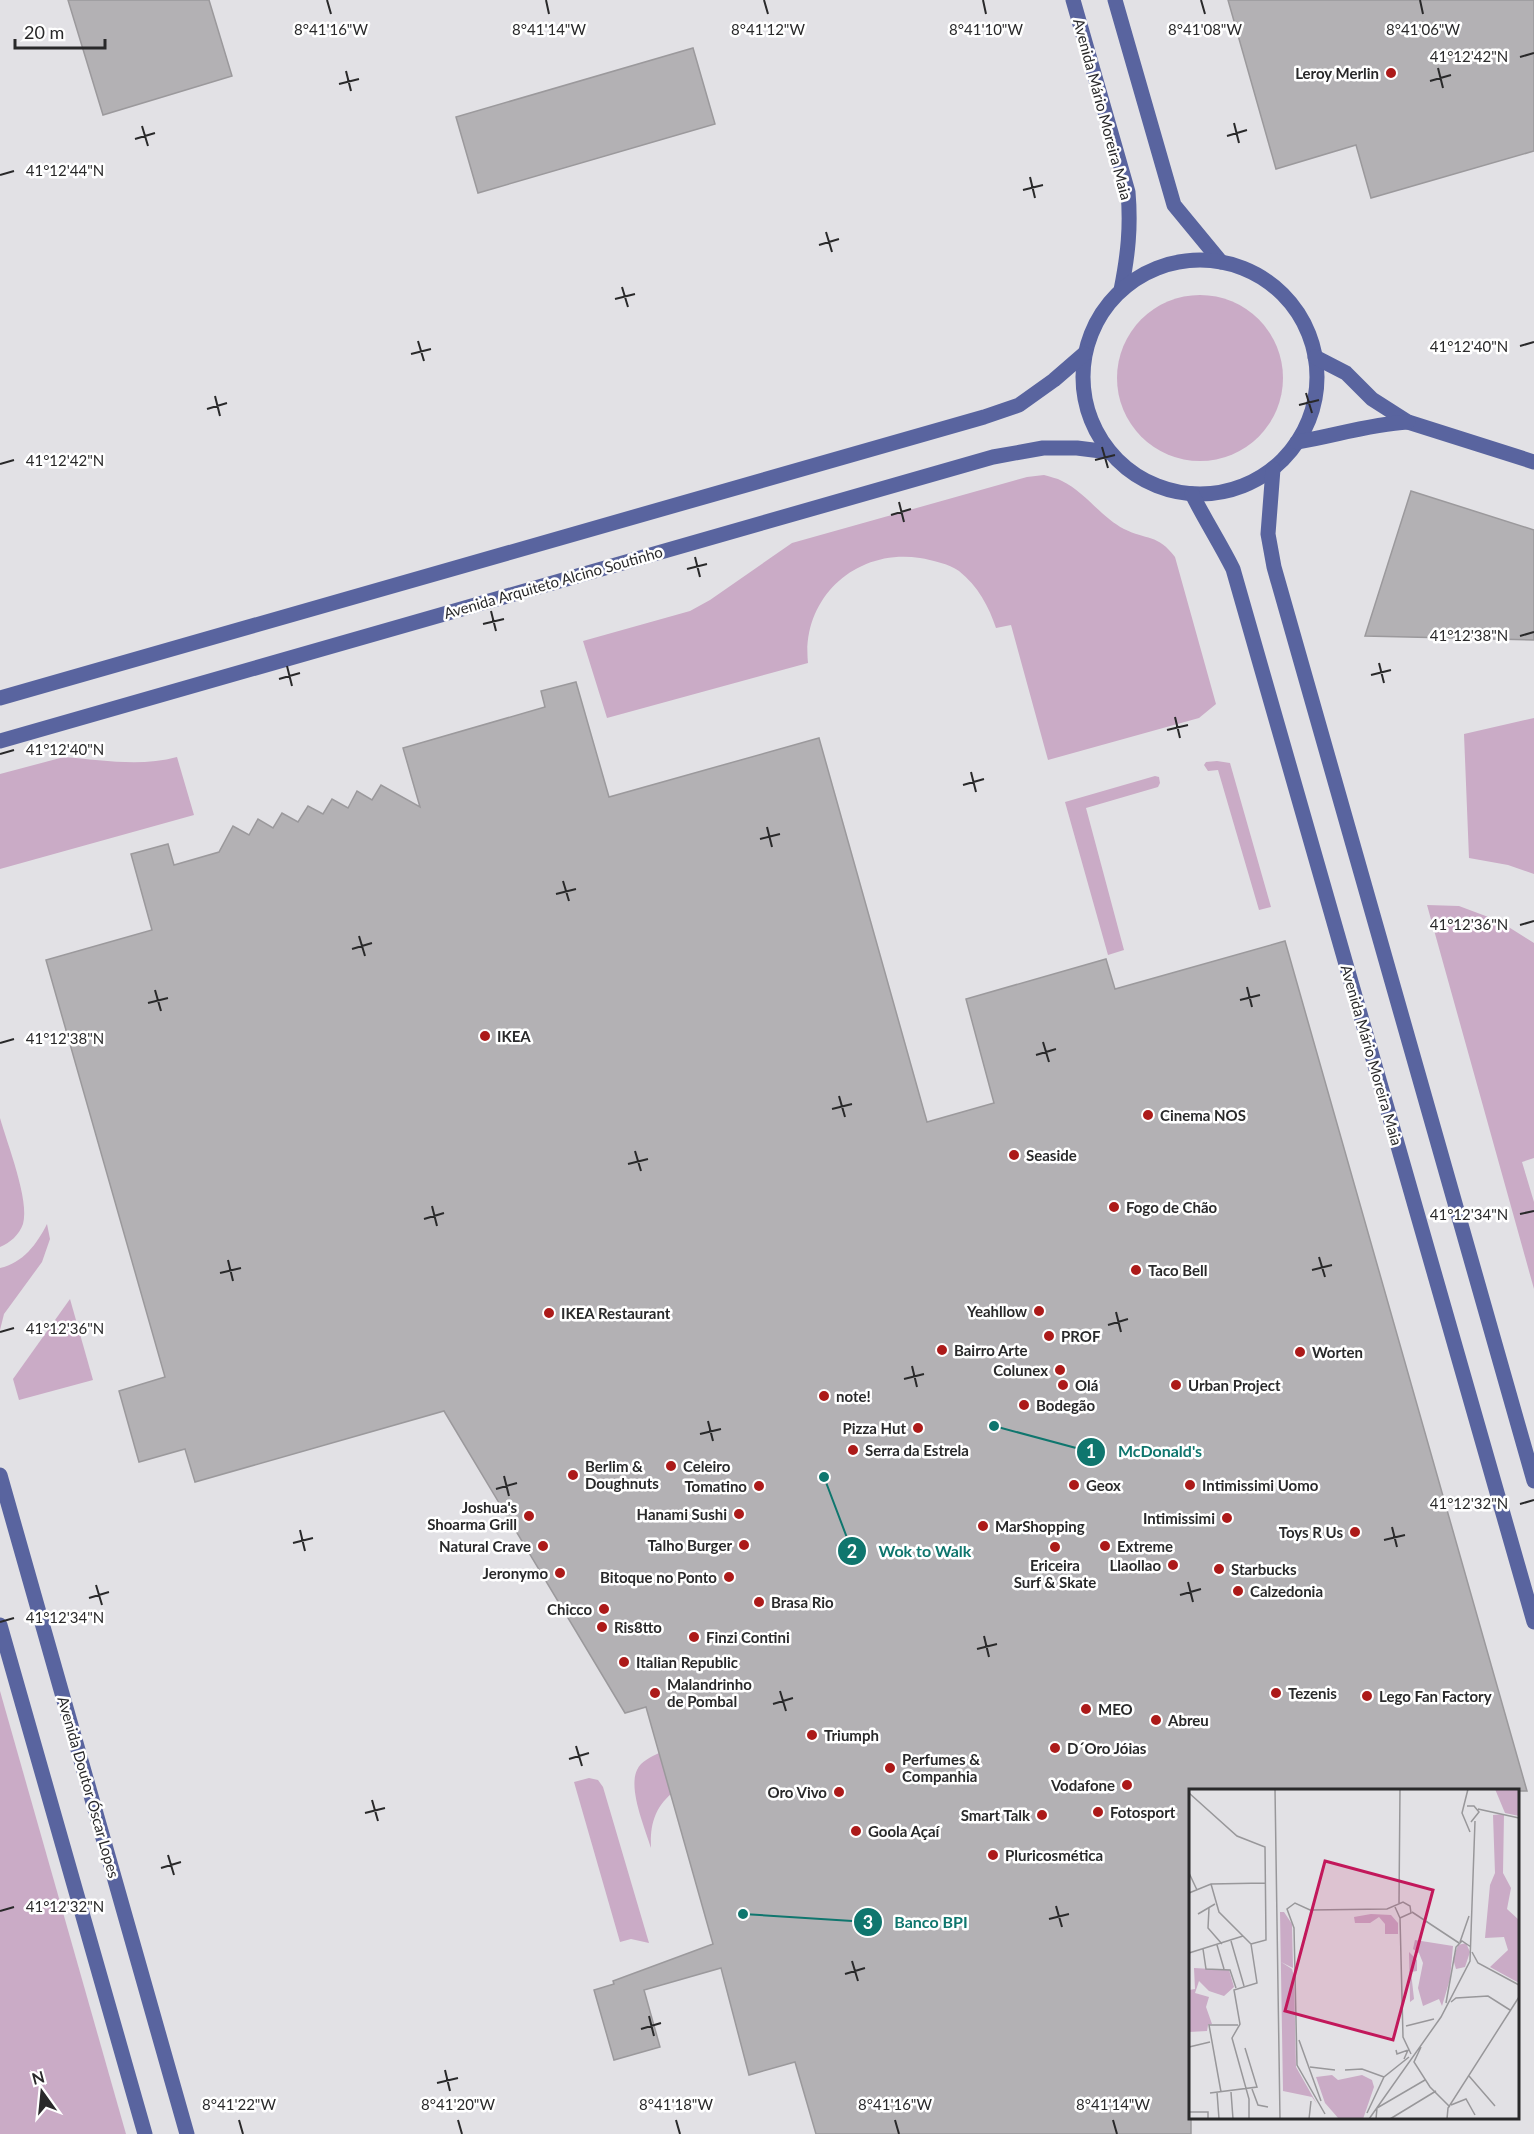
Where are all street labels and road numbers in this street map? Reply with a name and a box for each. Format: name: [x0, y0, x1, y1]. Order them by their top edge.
street label: Avenida Mário Moreira Maia: [1070, 16, 1136, 202]
street label: Avenida Arquiteto Alcino Soutinho: [442, 542, 664, 622]
street label: Avenida Mário Moreira Maia: [1338, 963, 1406, 1147]
street label: Avenida Doutor Óscar Lopes: [54, 1694, 124, 1880]

